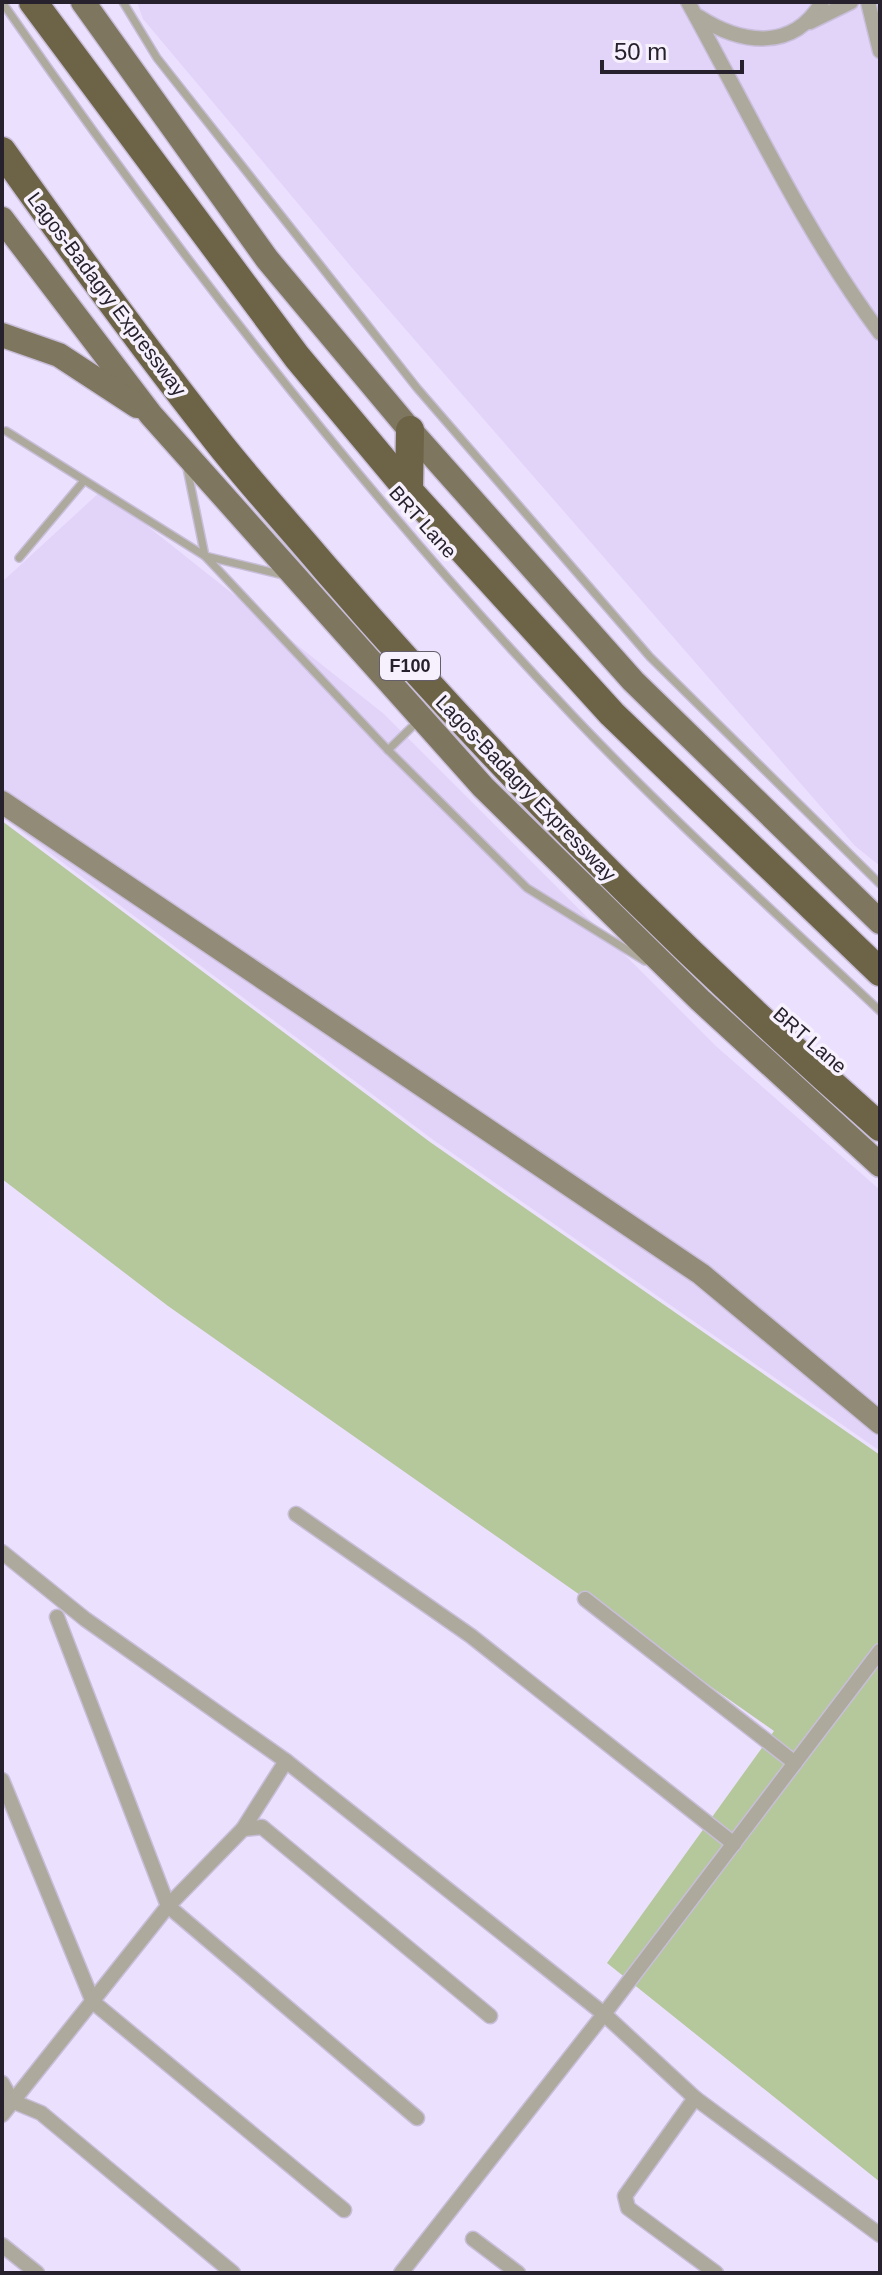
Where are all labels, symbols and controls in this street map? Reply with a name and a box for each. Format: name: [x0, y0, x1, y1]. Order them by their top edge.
scale bar: [602, 24, 742, 74]
text: 50 m: [614, 38, 667, 65]
street label: Lagos-Badagry Expressway: [23, 188, 191, 400]
street label: BRT Lane: [385, 481, 461, 563]
road number: F100: [380, 652, 440, 680]
street label: Lagos-Badagry Expressway: [432, 691, 620, 885]
street label: BRT Lane: [769, 1002, 851, 1078]

